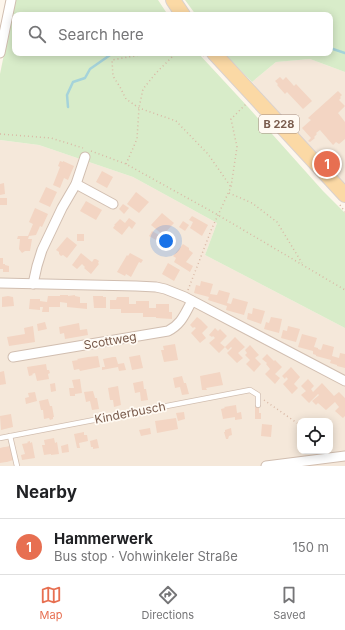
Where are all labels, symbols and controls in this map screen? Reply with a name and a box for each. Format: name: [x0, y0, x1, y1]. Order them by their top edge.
search box: [12, 12, 333, 56]
icon: search: [26, 23, 48, 45]
text: Search here: [58, 25, 144, 44]
road number: B 228: [259, 115, 299, 133]
pin: 1: [314, 149, 340, 179]
your location: [156, 231, 176, 251]
street label: Scottweg: [82, 328, 138, 353]
street label: Kinderbusch: [93, 398, 167, 427]
map controls: [297, 418, 333, 454]
button: locate: [297, 418, 333, 454]
text: Nearby: [16, 482, 77, 502]
text: Hammerwerk: [54, 529, 153, 548]
text: 1: [26, 539, 32, 555]
text: 150 m: [293, 539, 329, 555]
text: Bus stop · Vohwinkeler Straße: [54, 548, 238, 564]
tab: Map: [40, 584, 62, 622]
tab: Directions: [142, 584, 194, 622]
tab: Saved: [273, 584, 305, 622]

